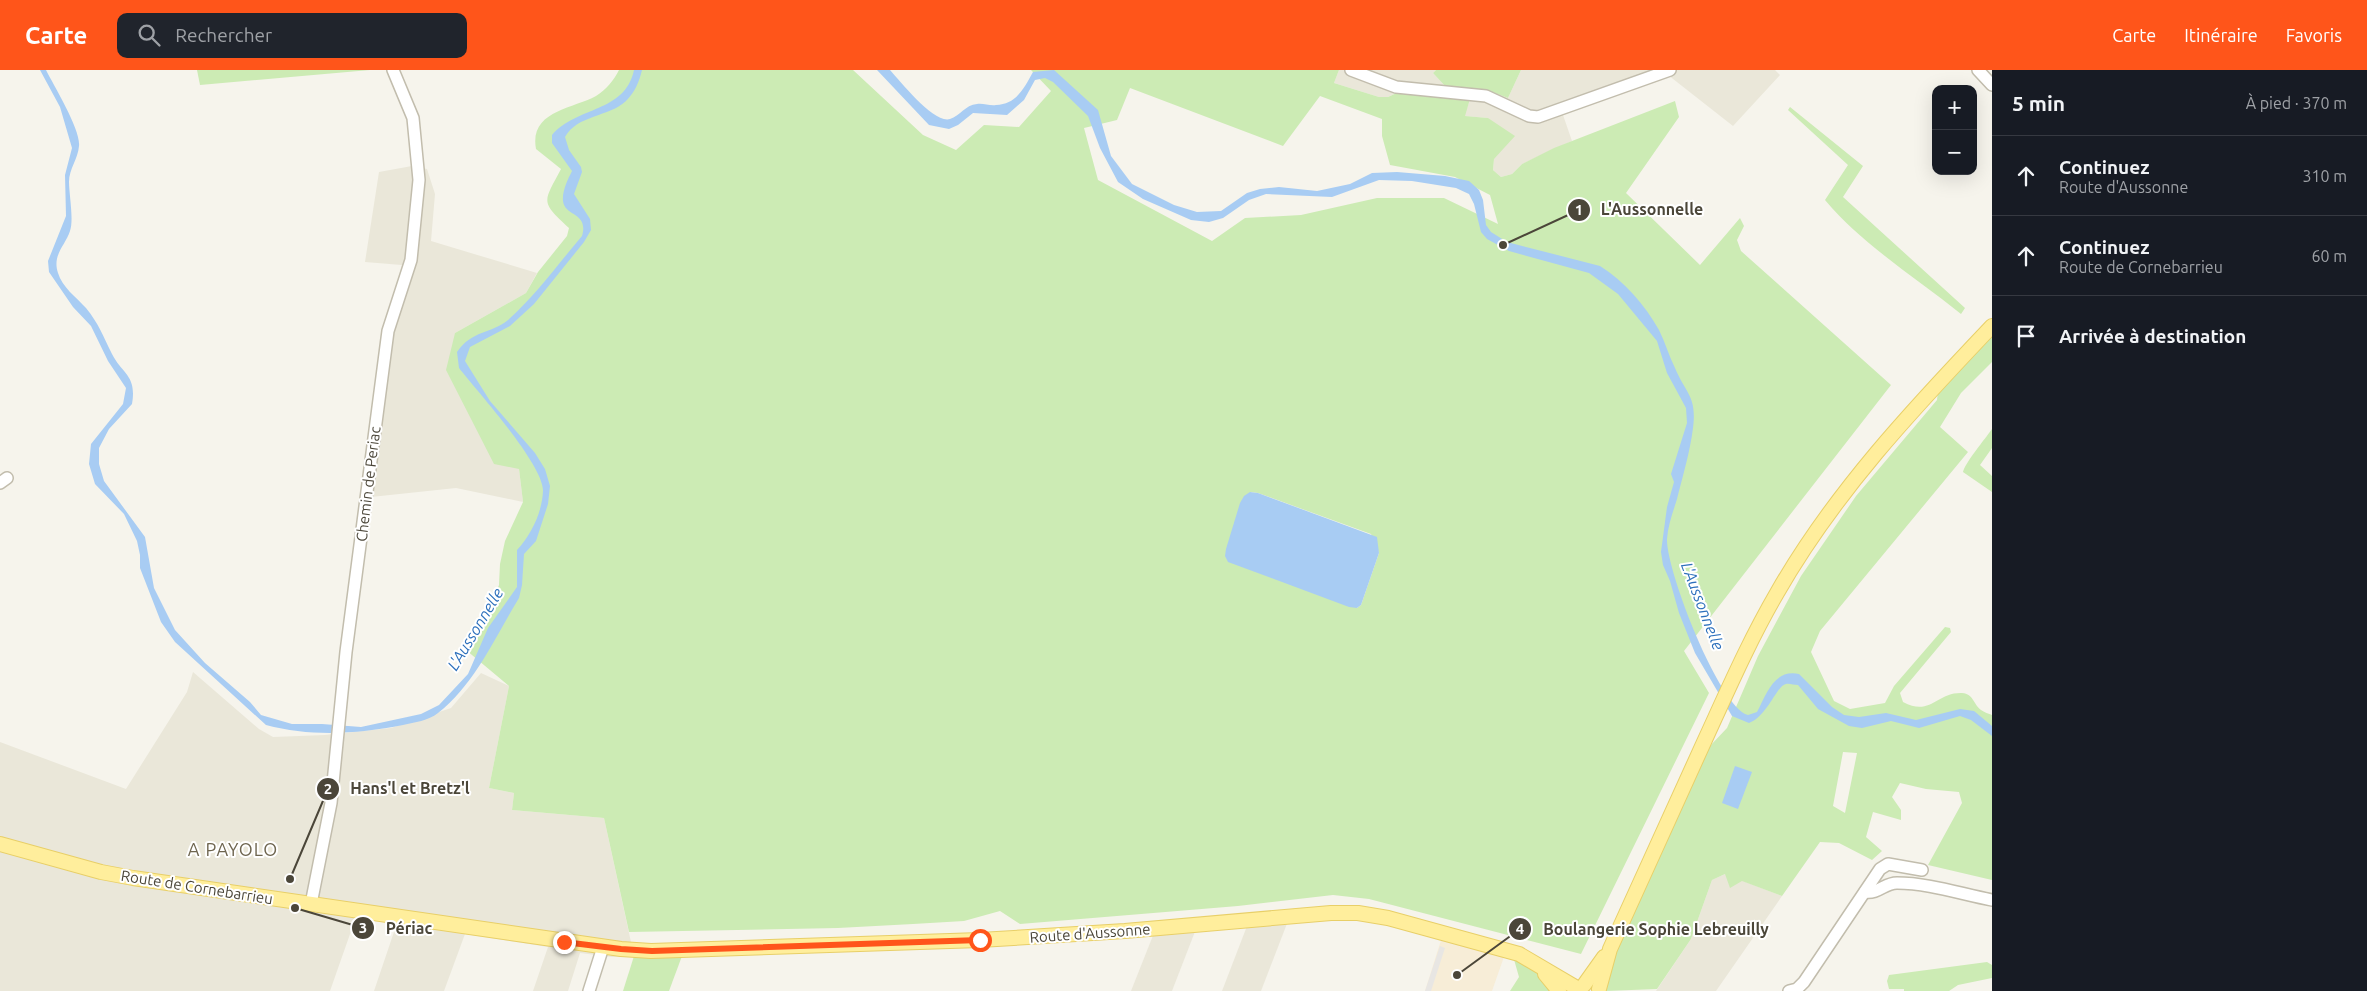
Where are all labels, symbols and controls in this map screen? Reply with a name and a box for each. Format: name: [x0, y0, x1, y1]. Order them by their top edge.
search box: [117, 13, 467, 58]
icon: search: [135, 21, 163, 49]
text: Carte: [25, 22, 87, 49]
text: Rechercher: [175, 24, 272, 46]
text: Carte: [2112, 25, 2156, 45]
text: Itinéraire: [2184, 25, 2258, 45]
text: Favoris: [2286, 25, 2342, 45]
map controls: [1932, 85, 1977, 175]
button: +: [1932, 85, 1977, 130]
text: 5 min: [2012, 91, 2065, 115]
text: À pied · 370 m: [2246, 94, 2347, 112]
button: −: [1932, 130, 1977, 175]
text: Continuez: [2059, 156, 2149, 178]
icon: ahead: [2012, 162, 2040, 190]
text: 310 m: [2302, 167, 2347, 185]
text: Route d'Aussonne: [2059, 178, 2188, 196]
callout: L'Aussonnelle: [1566, 194, 1714, 225]
text: L'Aussonnelle: [1601, 200, 1703, 218]
text: 1: [1575, 201, 1583, 218]
text: Continuez: [2059, 236, 2149, 258]
icon: ahead: [2012, 242, 2040, 270]
text: 60 m: [2311, 247, 2347, 265]
text: Route de Cornebarrieu: [2059, 258, 2223, 276]
icon: arrive: [2012, 322, 2040, 350]
text: Arrivée à destination: [2059, 325, 2246, 347]
street label: Chemin de Periac: [352, 425, 384, 543]
water label: L'Aussonnelle: [1678, 560, 1728, 652]
water label: L'Aussonnelle: [443, 585, 507, 673]
callout: Hans'l et Bretz'l: [315, 773, 479, 804]
text: Hans'l et Bretz'l: [350, 779, 470, 797]
text: 2: [324, 780, 332, 797]
district label: A PAYOLO: [188, 839, 278, 859]
street label: Route de Cornebarrieu: [120, 867, 274, 907]
callout: Périac: [351, 913, 443, 944]
callout: Boulangerie Sophie Lebreuilly: [1508, 914, 1778, 945]
text: 3: [359, 919, 367, 936]
text: Périac: [386, 919, 432, 937]
street label: Route d'Aussonne: [1029, 920, 1151, 946]
text: 4: [1516, 920, 1524, 937]
text: Boulangerie Sophie Lebreuilly: [1543, 920, 1769, 938]
route start: [969, 929, 992, 952]
route end: [553, 931, 576, 954]

